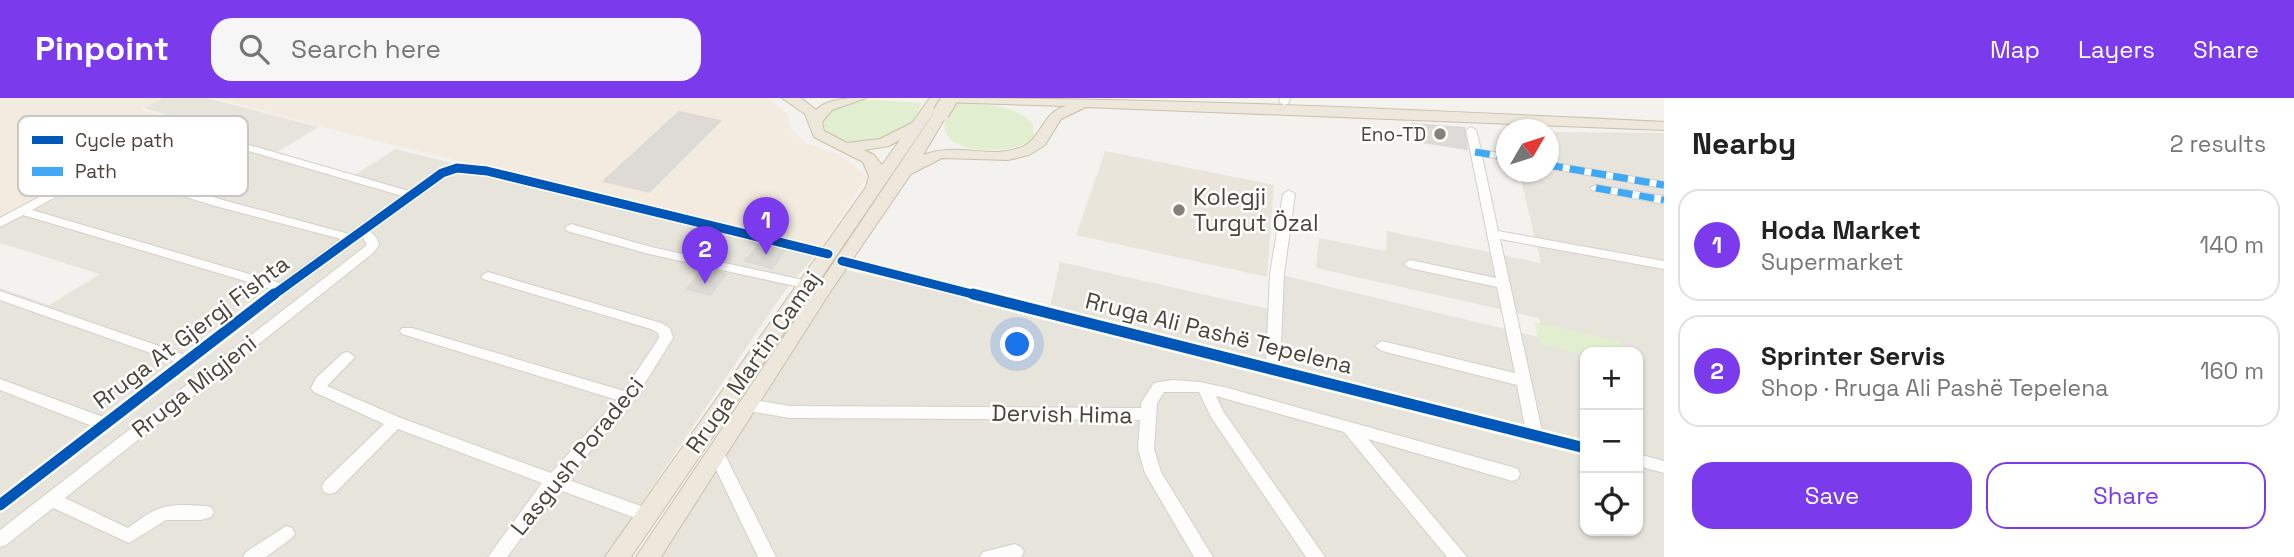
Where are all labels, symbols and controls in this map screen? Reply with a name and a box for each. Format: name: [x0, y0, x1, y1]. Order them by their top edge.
search box: [211, 18, 701, 81]
text: Pinpoint: [35, 28, 169, 70]
icon: search: [235, 30, 273, 68]
text: Search here: [291, 32, 441, 66]
text: Map: [1990, 34, 2040, 65]
text: Layers: [2078, 34, 2155, 65]
text: Share: [2193, 34, 2259, 65]
legend: [18, 116, 248, 196]
north arrow: [1496, 119, 1559, 182]
place label: Eno-TD: [1361, 122, 1426, 147]
text: Nearby: [1692, 124, 1796, 163]
marker: Eno-TD: [1432, 126, 1448, 142]
text: Cycle path: [75, 128, 174, 153]
text: 2 results: [2170, 129, 2266, 159]
text: Path: [75, 159, 117, 184]
place label: Kolegji Turgut Özal: [1193, 182, 1319, 238]
pin: 1: [743, 197, 789, 255]
marker: Kolegji Turgut Özal: [1171, 202, 1187, 218]
text: Hoda Market: [1761, 213, 1921, 247]
pin: 2: [682, 226, 728, 284]
text: 1: [1712, 230, 1722, 260]
text: 140 m: [2200, 230, 2264, 260]
text: Supermarket: [1761, 247, 1903, 277]
street label: Rruga At Gjergj Fishta: [87, 248, 295, 416]
street label: Rruga Martin Camaj: [679, 265, 827, 459]
street label: Rruga Ali Pashë Tepelena: [1082, 285, 1356, 381]
your location: [1000, 327, 1034, 361]
street label: Rruga Migjeni: [125, 328, 263, 444]
text: Sprinter Servis: [1761, 339, 1945, 373]
map controls: [1580, 347, 1643, 536]
button: +: [1580, 347, 1643, 410]
text: 2: [1710, 356, 1724, 386]
text: 160 m: [2200, 356, 2264, 386]
street label: Lasgush Poradeci: [504, 371, 650, 541]
text: Shop · Rruga Ali Pashë Tepelena: [1761, 373, 2109, 403]
street label: Dervish Hima: [991, 398, 1133, 430]
button: −: [1580, 410, 1643, 473]
button: Save: [1692, 462, 1972, 529]
button: Share: [1986, 462, 2266, 529]
button: locate: [1580, 473, 1643, 536]

